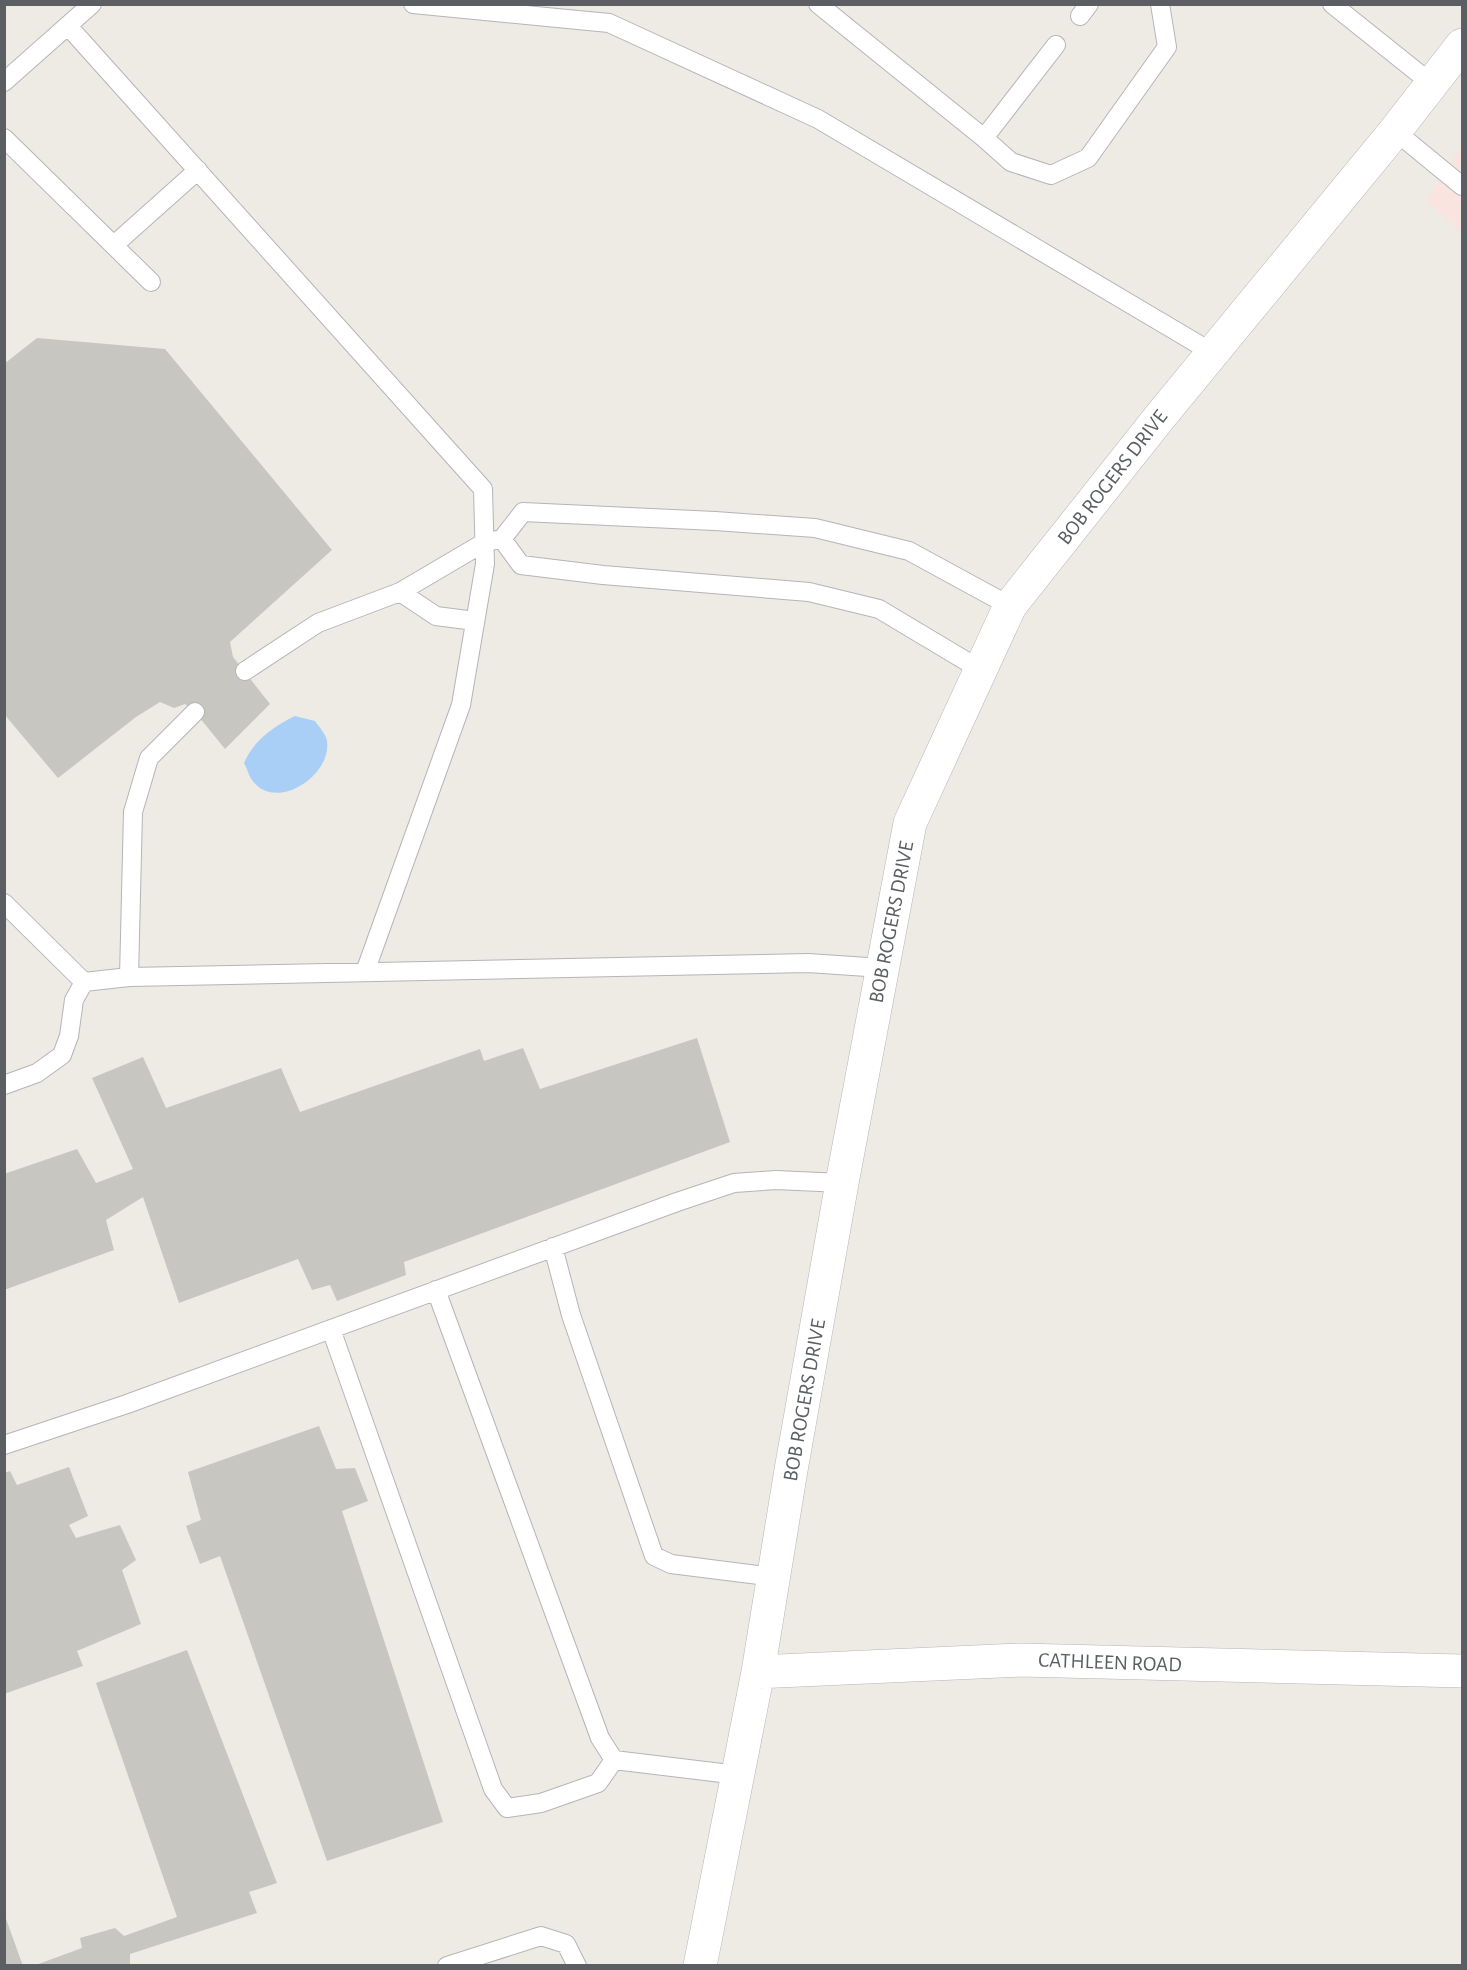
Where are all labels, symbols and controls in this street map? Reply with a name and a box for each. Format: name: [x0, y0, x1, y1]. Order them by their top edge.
street label: BOB ROGERS DRIVE: [1054, 406, 1171, 549]
street label: BOB ROGERS DRIVE: [866, 839, 917, 1005]
street label: BOB ROGERS DRIVE: [780, 1317, 829, 1483]
street label: CATHLEEN ROAD: [1038, 1650, 1182, 1675]

